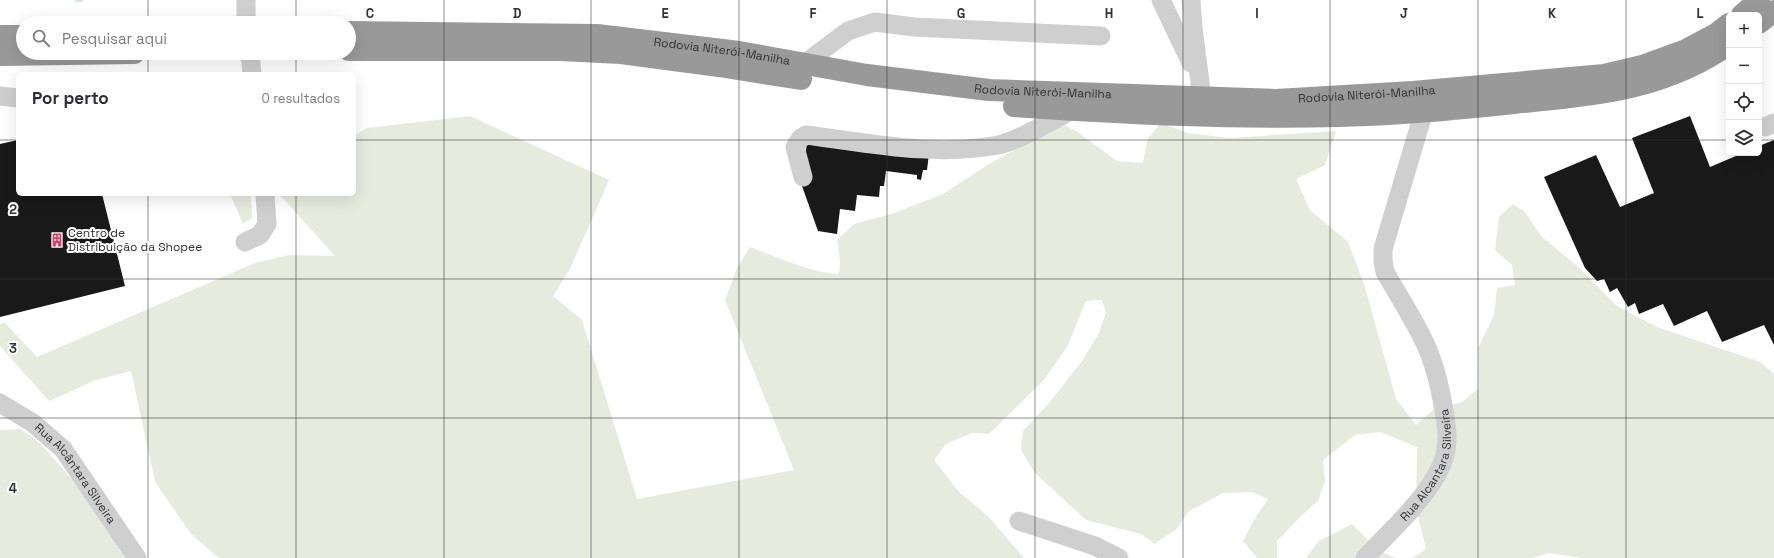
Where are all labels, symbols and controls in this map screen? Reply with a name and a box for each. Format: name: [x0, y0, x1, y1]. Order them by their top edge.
text: C: [366, 5, 374, 22]
text: D: [513, 5, 522, 22]
text: E: [661, 5, 669, 22]
text: F: [810, 5, 817, 22]
text: G: [957, 5, 965, 22]
text: H: [1105, 5, 1113, 22]
text: I: [1255, 5, 1259, 22]
text: J: [1400, 5, 1408, 22]
text: K: [1548, 5, 1557, 22]
text: L: [1696, 5, 1704, 22]
map controls: [1726, 12, 1762, 156]
button: +: [1726, 12, 1762, 48]
search box: [16, 16, 356, 60]
icon: search: [30, 27, 52, 49]
text: Pesquisar aqui: [62, 29, 167, 48]
street label: Rodovia Niterói-Manilha: [653, 34, 791, 69]
button: −: [1726, 48, 1762, 84]
street label: Rodovia Niterói-Manilha: [973, 80, 1112, 102]
street label: Rodovia Niterói-Manilha: [1297, 82, 1436, 107]
button: locate: [1726, 84, 1762, 120]
text: Por perto: [32, 87, 109, 109]
text: 0 resultados: [261, 90, 340, 107]
button: layers: [1726, 120, 1762, 156]
text: 2: [9, 201, 17, 218]
place label: Centro de Distribuição da Shopee: [68, 225, 202, 255]
building icon: Centro de Distribuição da Shopee: [49, 232, 65, 248]
text: 3: [9, 340, 17, 357]
street label: Rua Alcantara Silveira: [1397, 408, 1455, 525]
street label: Rua Alcântara Silveira: [31, 420, 120, 527]
text: 4: [9, 480, 17, 497]

